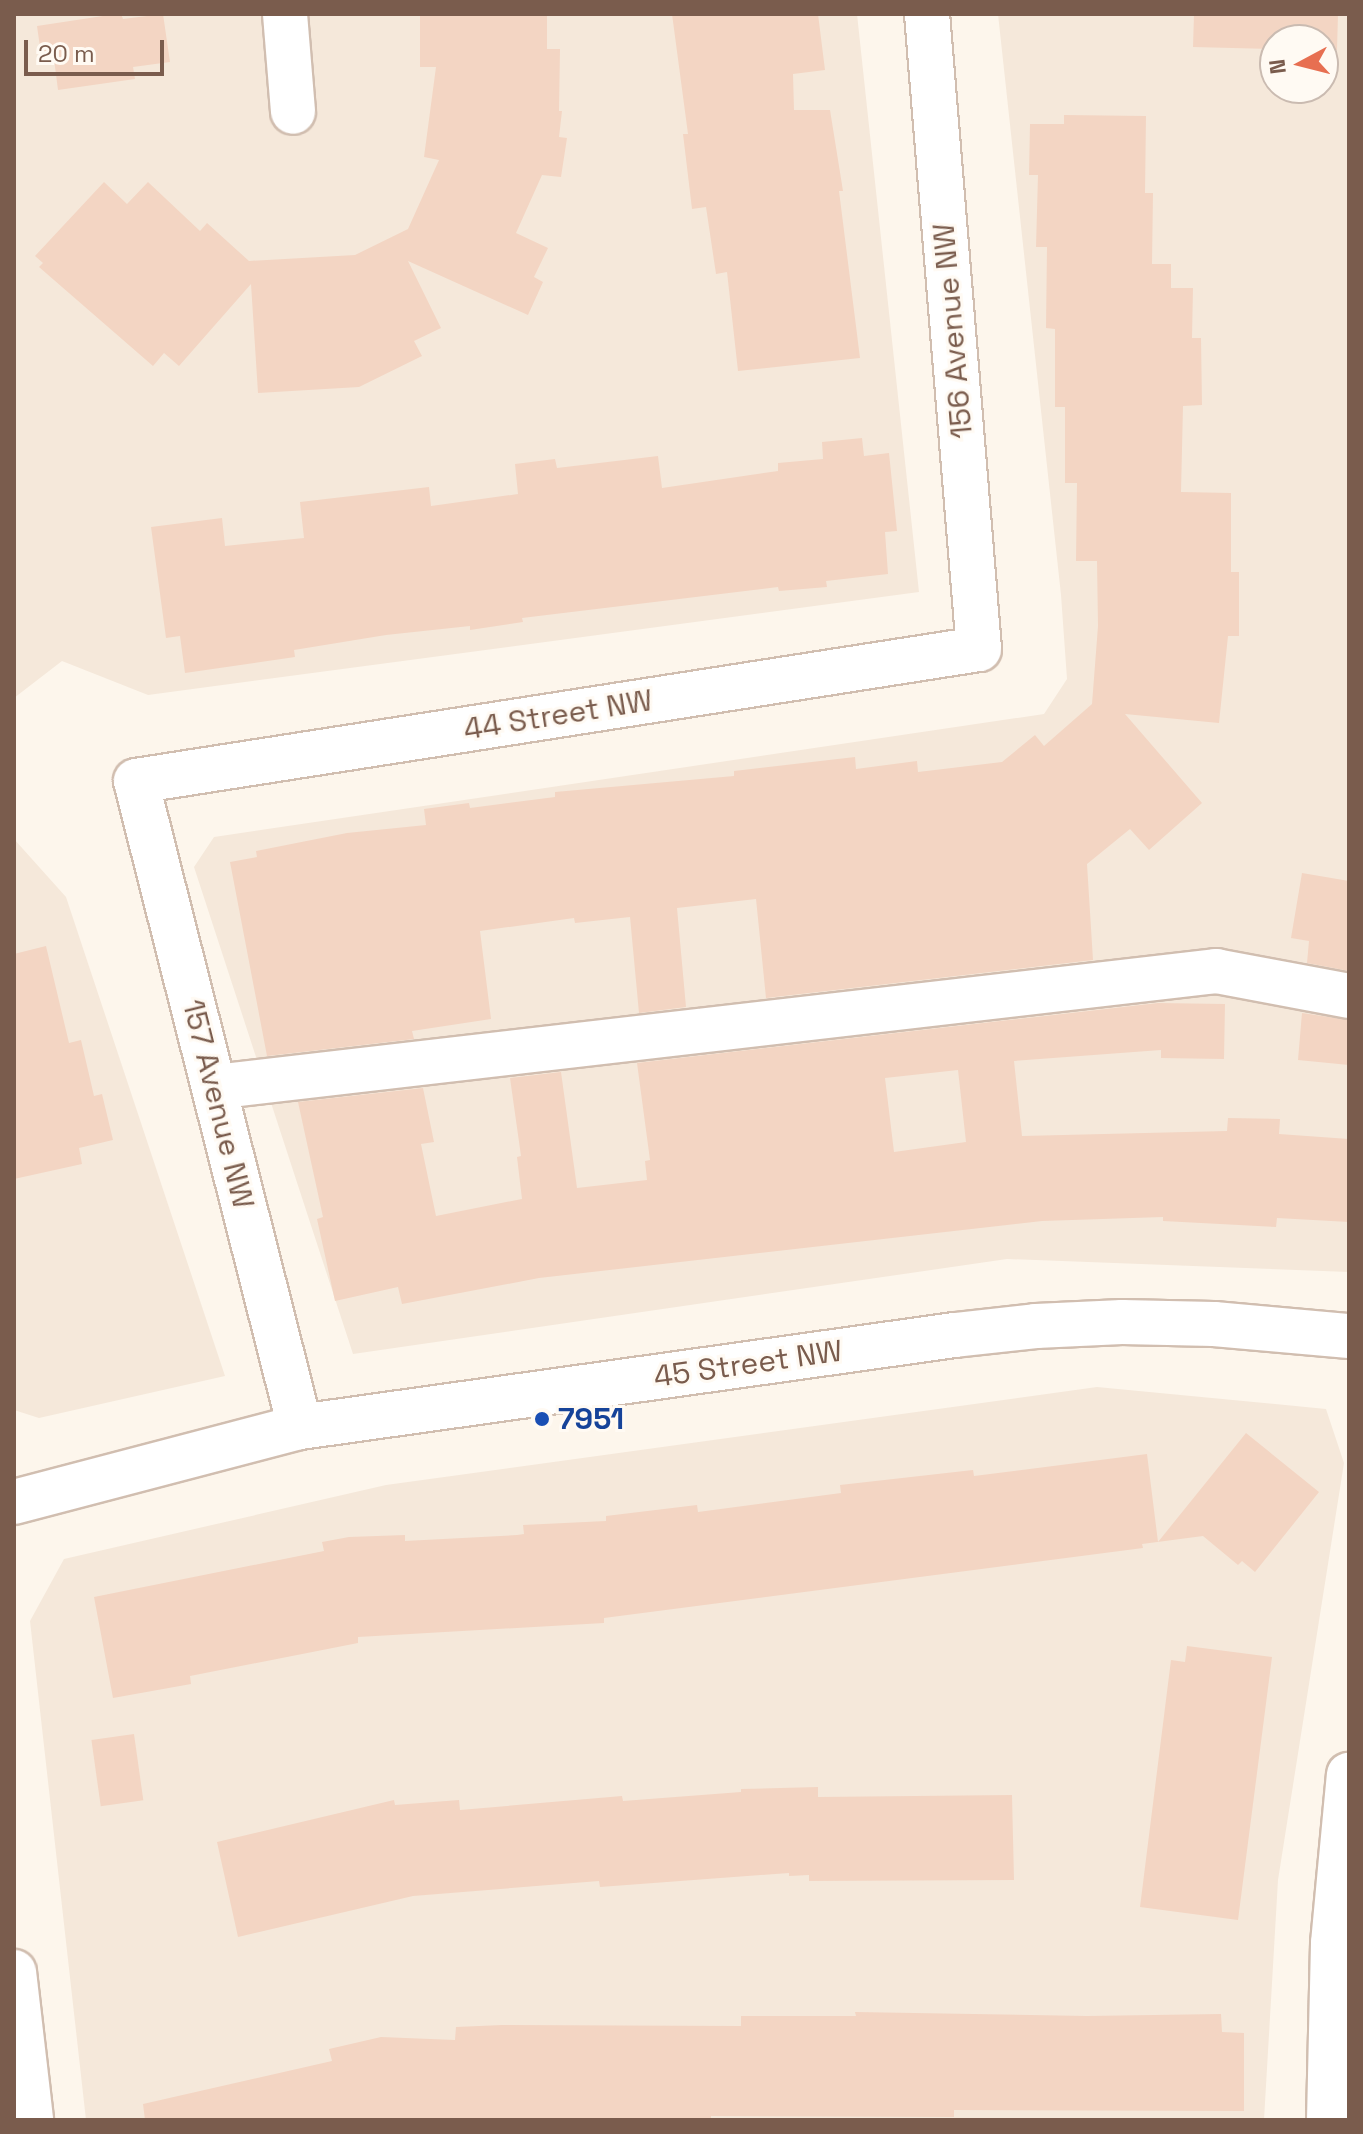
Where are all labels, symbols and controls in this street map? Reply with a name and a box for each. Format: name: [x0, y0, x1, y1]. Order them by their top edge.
scale bar: [28, 24, 168, 74]
north arrow: [1259, 24, 1339, 104]
text: 20 m: [38, 38, 95, 69]
text: N: [1262, 58, 1292, 76]
street label: 156 Avenue NW: [926, 222, 980, 440]
street label: 44 Street NW: [461, 682, 655, 748]
street label: 157 Avenue NW: [175, 996, 261, 1212]
street label: 45 Street NW: [651, 1333, 845, 1395]
place label: 7951: [558, 1401, 624, 1437]
marker: 7951: [533, 1410, 551, 1428]

